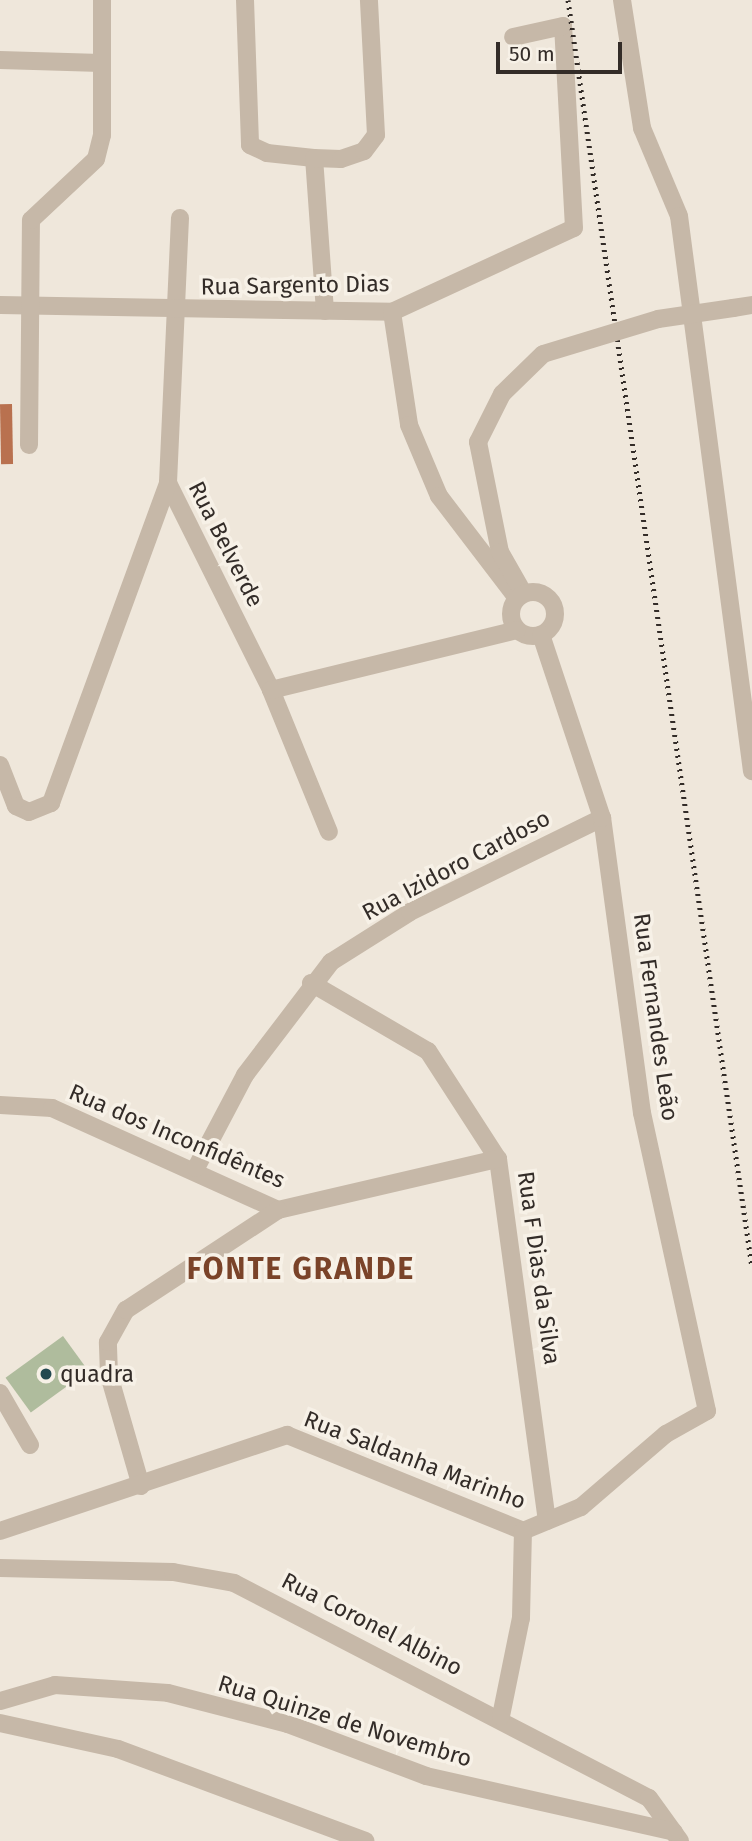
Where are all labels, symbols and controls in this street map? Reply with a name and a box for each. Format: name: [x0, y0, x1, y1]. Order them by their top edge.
scale bar: [500, 28, 626, 72]
text: 50 m: [509, 41, 555, 67]
street label: Rua Sargento Dias: [200, 270, 390, 300]
street label: Rua Belverde: [183, 477, 269, 611]
street label: Rua Izidoro Cardoso: [357, 804, 555, 926]
street label: Rua Fernandes Leão: [628, 911, 684, 1123]
street label: Rua dos Inconfidêntes: [65, 1078, 289, 1194]
street label: Rua F Dias da Silva: [512, 1169, 566, 1367]
district label: FONTE GRANDE: [188, 1251, 414, 1287]
place label: quadra: [60, 1360, 134, 1388]
marker: quadra: [38, 1366, 54, 1382]
street label: Rua Saldanha Marinho: [300, 1405, 530, 1515]
street label: Rua Coronel Albino: [277, 1566, 467, 1682]
street label: Rua Quinze de Novembro: [215, 1669, 475, 1773]

